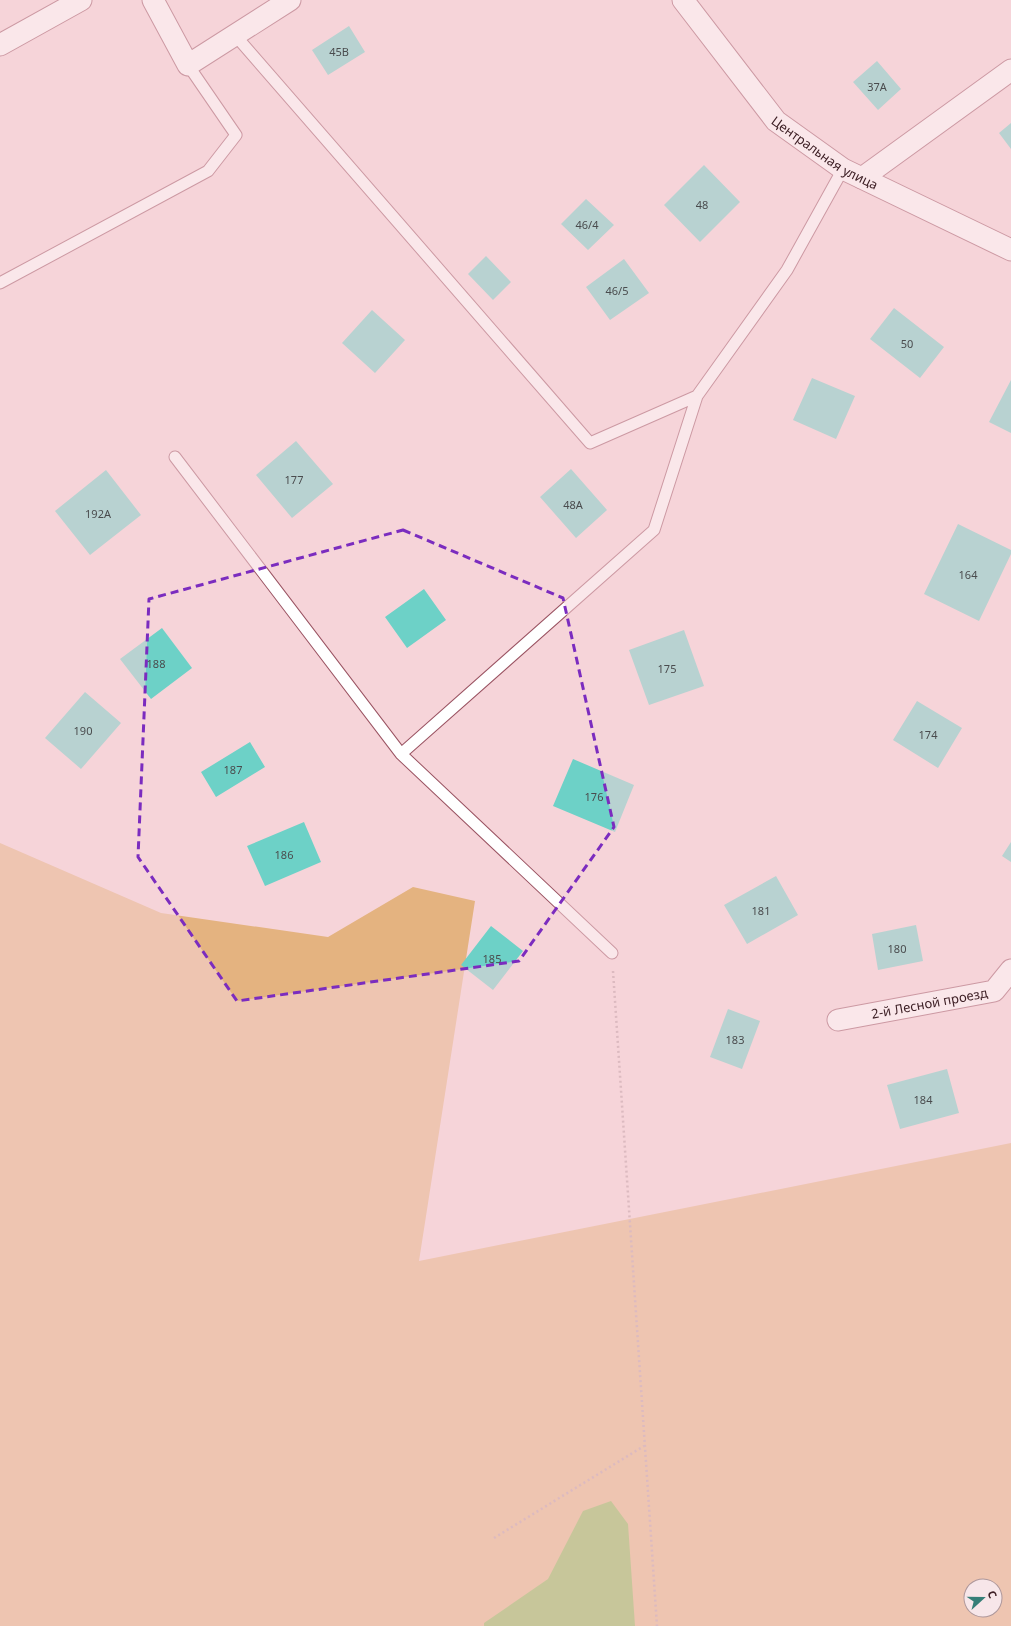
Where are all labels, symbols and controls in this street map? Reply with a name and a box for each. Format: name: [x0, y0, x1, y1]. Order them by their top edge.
house number: 45В: [329, 44, 349, 59]
house number: 37А: [867, 79, 888, 94]
street label: Центральная улица: [768, 112, 881, 194]
house number: 48: [696, 197, 708, 212]
house number: 46/4: [576, 217, 599, 232]
house number: 46/5: [606, 283, 628, 298]
house number: 50: [901, 336, 913, 351]
house number: 177: [285, 472, 303, 487]
house number: 48А: [563, 497, 584, 512]
house number: 192А: [85, 506, 112, 521]
house number: 164: [959, 567, 978, 582]
house number: 188: [147, 656, 165, 671]
house number: 175: [658, 661, 676, 676]
house number: 190: [74, 723, 92, 738]
house number: 174: [919, 727, 938, 742]
house number: 187: [224, 762, 242, 777]
house number: 176: [585, 789, 603, 804]
house number: 186: [275, 847, 293, 862]
house number: 181: [752, 903, 770, 918]
house number: 180: [888, 941, 906, 956]
house number: 185: [483, 951, 501, 966]
street label: 2-й Лесной проезд: [870, 983, 989, 1023]
house number: 183: [726, 1032, 744, 1047]
house number: 184: [914, 1092, 933, 1107]
north arrow: [963, 1578, 1003, 1618]
text: С: [985, 1588, 1001, 1600]

